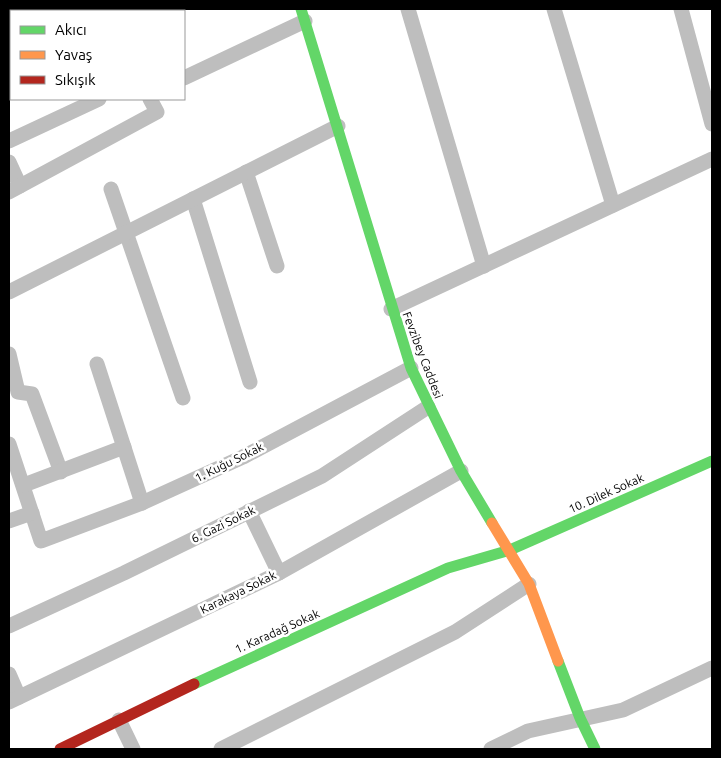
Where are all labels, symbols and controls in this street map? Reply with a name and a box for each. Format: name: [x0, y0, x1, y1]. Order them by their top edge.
legend: [10, 10, 185, 100]
text: Akıcı: [55, 21, 87, 38]
text: Yavaş: [55, 46, 92, 63]
text: Sıkışık: [55, 71, 96, 88]
street label: Fevzibey Caddesi: [400, 310, 446, 400]
street label: 1. Kuğu Sokak: [193, 440, 265, 484]
street label: 10. Dilek Sokak: [566, 471, 646, 515]
street label: 6. Gazi Sokak: [189, 503, 257, 545]
street label: Karakaya Sokak: [198, 568, 278, 616]
street label: 1. Karadağ Sokak: [233, 607, 321, 655]

